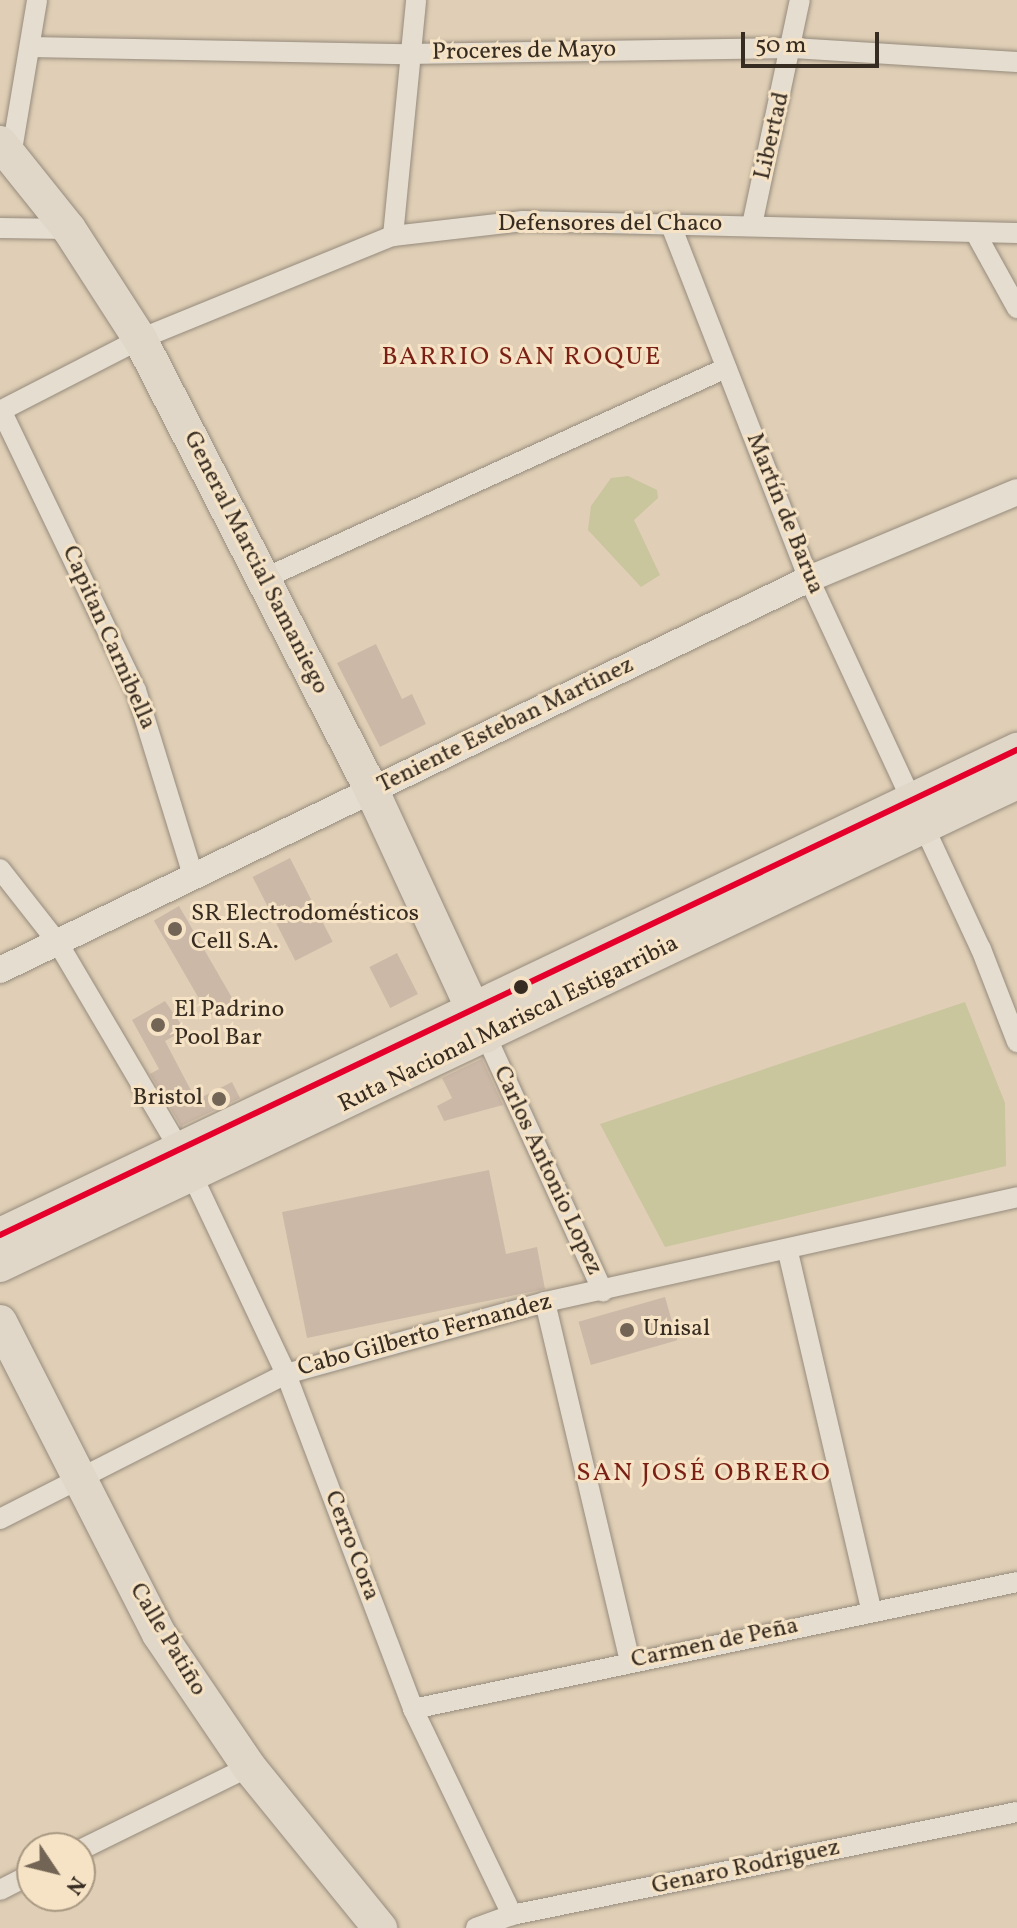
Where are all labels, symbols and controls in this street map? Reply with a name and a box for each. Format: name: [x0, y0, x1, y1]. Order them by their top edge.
scale bar: [745, 16, 883, 66]
text: 50 m: [755, 29, 807, 63]
street label: Proceres de Mayo: [432, 36, 616, 68]
street label: Libertad: [749, 89, 797, 183]
street label: Defensores del Chaco: [498, 211, 722, 239]
district label: BARRIO SAN ROQUE: [382, 342, 662, 374]
street label: General Marcial Samaniego: [176, 427, 334, 699]
street label: Martín de Barua: [739, 429, 829, 599]
street label: Capitan Carnibella: [55, 542, 161, 734]
street label: Teniente Esteban Martinez: [373, 651, 639, 801]
place label: SR Electrodomésticos Cell S.A.: [191, 901, 419, 957]
marker: SR Electrodomésticos Cell S.A.: [166, 920, 184, 938]
street label: Ruta Nacional Mariscal Estigarribia: [334, 930, 684, 1120]
unlabelled marker: [513, 979, 529, 995]
place label: El Padrino Pool Bar: [174, 997, 284, 1053]
marker: El Padrino Pool Bar: [149, 1016, 167, 1034]
street label: Carlos Antonio Lopez: [486, 1062, 608, 1280]
place label: Bristol: [133, 1085, 203, 1113]
marker: Bristol: [210, 1090, 228, 1108]
street label: Cabo Gilberto Fernandez: [295, 1288, 555, 1384]
place label: Unisal: [643, 1316, 710, 1344]
marker: Unisal: [618, 1321, 636, 1339]
district label: SAN JOSÉ OBRERO: [576, 1458, 832, 1490]
street label: Cerro Cora: [317, 1487, 385, 1605]
street label: Calle Patiño: [122, 1578, 212, 1702]
street label: Carmen de Peña: [629, 1612, 801, 1676]
north arrow: [16, 1832, 96, 1912]
street label: Genaro Rodriguez: [649, 1834, 843, 1902]
text: N: [57, 1869, 92, 1900]

